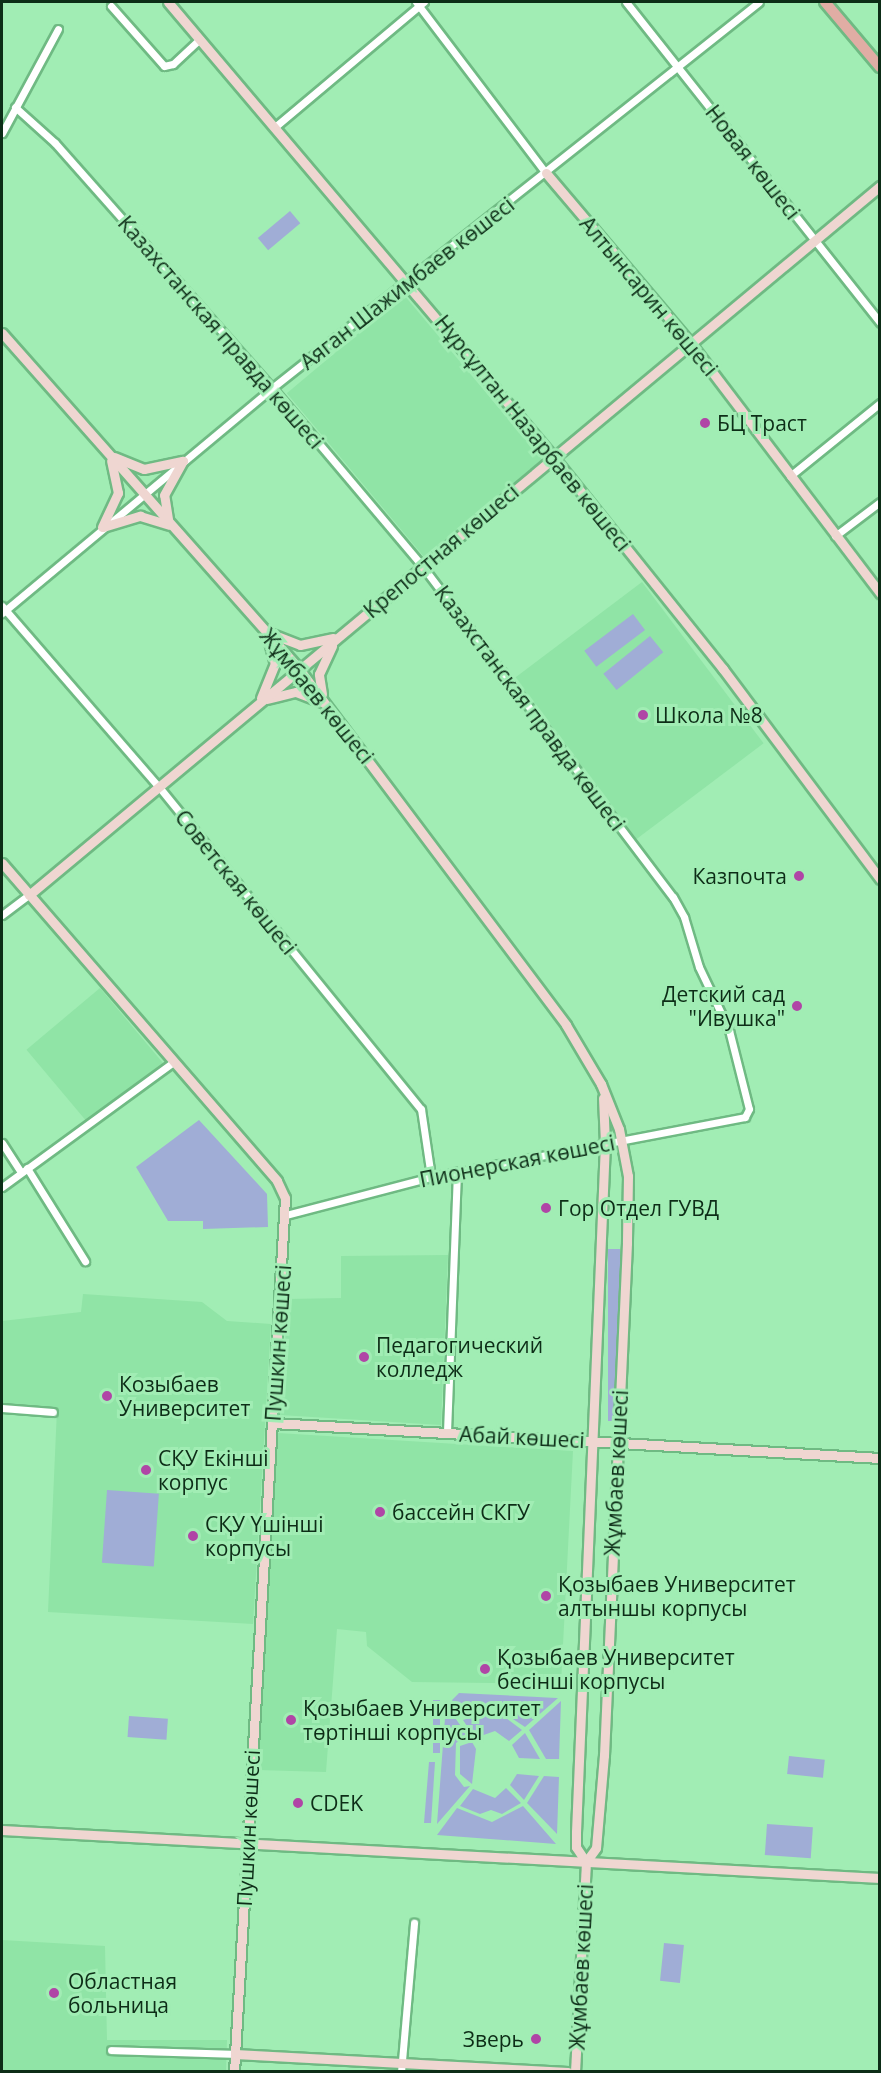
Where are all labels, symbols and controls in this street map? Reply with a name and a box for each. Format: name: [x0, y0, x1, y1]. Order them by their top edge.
street label: Новая көшесі: [701, 100, 805, 224]
street label: Аяган Шажимбаев көшесі: [295, 192, 519, 374]
street label: Казахстанская правда көшесі: [113, 211, 329, 453]
street label: Алтынсарин көшесі: [575, 211, 723, 381]
street label: Нұрсұлтан Назарбаев көшесі: [430, 310, 636, 556]
place label: БЦ Траст: [717, 410, 807, 436]
marker: БЦ Траст: [698, 416, 712, 430]
street label: Крепостная көшесі: [358, 479, 524, 623]
street label: Казахстанская правда көшесі: [430, 581, 630, 835]
street label: Жұмбаев көшесі: [255, 623, 379, 769]
place label: Школа №8: [655, 702, 763, 728]
marker: Школа №8: [636, 708, 650, 722]
street label: Советская көшесі: [170, 805, 302, 959]
place label: Казпочта: [692, 863, 787, 889]
marker: Казпочта: [792, 869, 806, 883]
place label: Детский сад "Ивушка": [662, 981, 785, 1031]
marker: Детский сад "Ивушка": [790, 999, 804, 1013]
street label: Пионерская көшесі: [417, 1130, 617, 1192]
place label: Гор Отдел ГУВД: [558, 1195, 719, 1221]
marker: Гор Отдел ГУВД: [539, 1201, 553, 1215]
street label: Пушкин көшесі: [260, 1264, 296, 1422]
place label: Педагогический колледж: [376, 1332, 543, 1382]
marker: Педагогический колледж: [357, 1350, 371, 1364]
place label: Козыбаев Университет: [119, 1371, 250, 1421]
marker: Козыбаев Университет: [100, 1389, 114, 1403]
street label: Жұмбаев көшесі: [599, 1389, 633, 1557]
street label: Абай көшесі: [459, 1421, 585, 1453]
place label: СҚУ Екінші корпус: [158, 1445, 269, 1495]
marker: СҚУ Екінші корпус: [139, 1463, 153, 1477]
place label: бассейн СКГУ: [392, 1499, 530, 1525]
marker: бассейн СКГУ: [373, 1505, 387, 1519]
place label: СҚУ Үшінші корпусы: [205, 1511, 324, 1561]
marker: СҚУ Үшінші корпусы: [186, 1529, 200, 1543]
place label: Қозыбаев Университет алтыншы корпусы: [558, 1571, 796, 1621]
marker: Қозыбаев Университет алтыншы корпусы: [539, 1589, 553, 1603]
place label: Қозыбаев Университет бесінші корпусы: [497, 1644, 735, 1694]
marker: Қозыбаев Университет бесінші корпусы: [478, 1662, 492, 1676]
place label: Қозыбаев Университет төртінші корпусы: [303, 1695, 541, 1745]
marker: Қозыбаев Университет төртінші корпусы: [284, 1713, 298, 1727]
street label: Пушкин көшесі: [231, 1749, 265, 1907]
place label: CDEK: [310, 1790, 363, 1816]
marker: CDEK: [291, 1796, 305, 1810]
street label: Жұмбаев көшесі: [564, 1883, 598, 2051]
place label: Областная больница: [68, 1968, 177, 2018]
marker: Областная больница: [45, 1984, 63, 2002]
place label: Зверь: [463, 2026, 524, 2052]
marker: Зверь: [529, 2032, 543, 2046]

